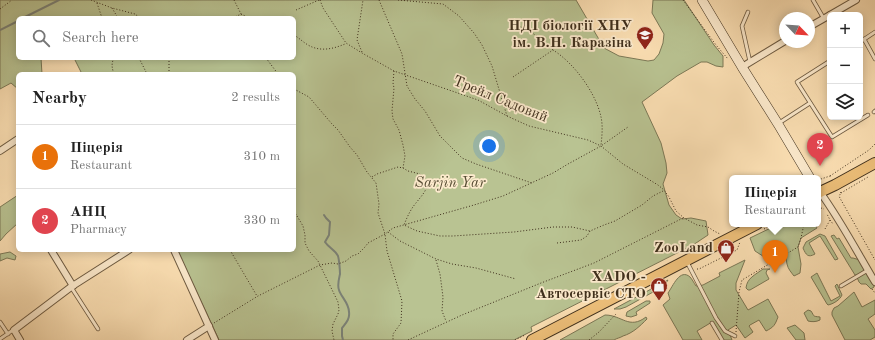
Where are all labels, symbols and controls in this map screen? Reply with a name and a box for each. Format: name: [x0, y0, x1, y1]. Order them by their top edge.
north arrow: [779, 12, 815, 48]
map controls: [827, 12, 863, 120]
button: +: [827, 12, 863, 48]
search box: [16, 16, 296, 60]
place label: НДІ біології ХНУ ім. В.Н. Каразіна: [508, 19, 632, 51]
school or university icon: НДІ біології ХНУ ім. В.Н. Каразіна: [635, 25, 655, 50]
icon: search: [30, 27, 52, 49]
text: Search here: [62, 31, 139, 46]
button: −: [827, 48, 863, 84]
street label: Трейл Садовий: [450, 74, 550, 126]
button: layers: [827, 84, 863, 120]
text: Nearby: [32, 90, 87, 107]
text: 2 results: [231, 91, 280, 104]
pin: 2: [807, 133, 833, 166]
your location: [479, 136, 499, 156]
text: Піцерія: [70, 141, 123, 156]
text: 1: [41, 150, 49, 163]
text: 310 m: [243, 150, 280, 163]
text: Restaurant: [70, 159, 132, 172]
popup: [729, 175, 821, 227]
park label: Sarjin Yar: [415, 176, 486, 191]
text: Піцерія: [744, 186, 797, 201]
text: Restaurant: [744, 204, 806, 217]
text: АНЦ: [70, 205, 106, 220]
text: 2: [41, 214, 49, 227]
text: 330 m: [243, 214, 280, 227]
text: Pharmacy: [70, 223, 127, 236]
shop icon: ZooLand: [716, 238, 736, 263]
pin: 1: [762, 240, 788, 273]
place label: ZooLand: [654, 241, 713, 256]
place label: XADO - Автосервіс СТО: [536, 270, 646, 302]
shop icon: XADO - Автосервіс СТО: [649, 276, 669, 301]

